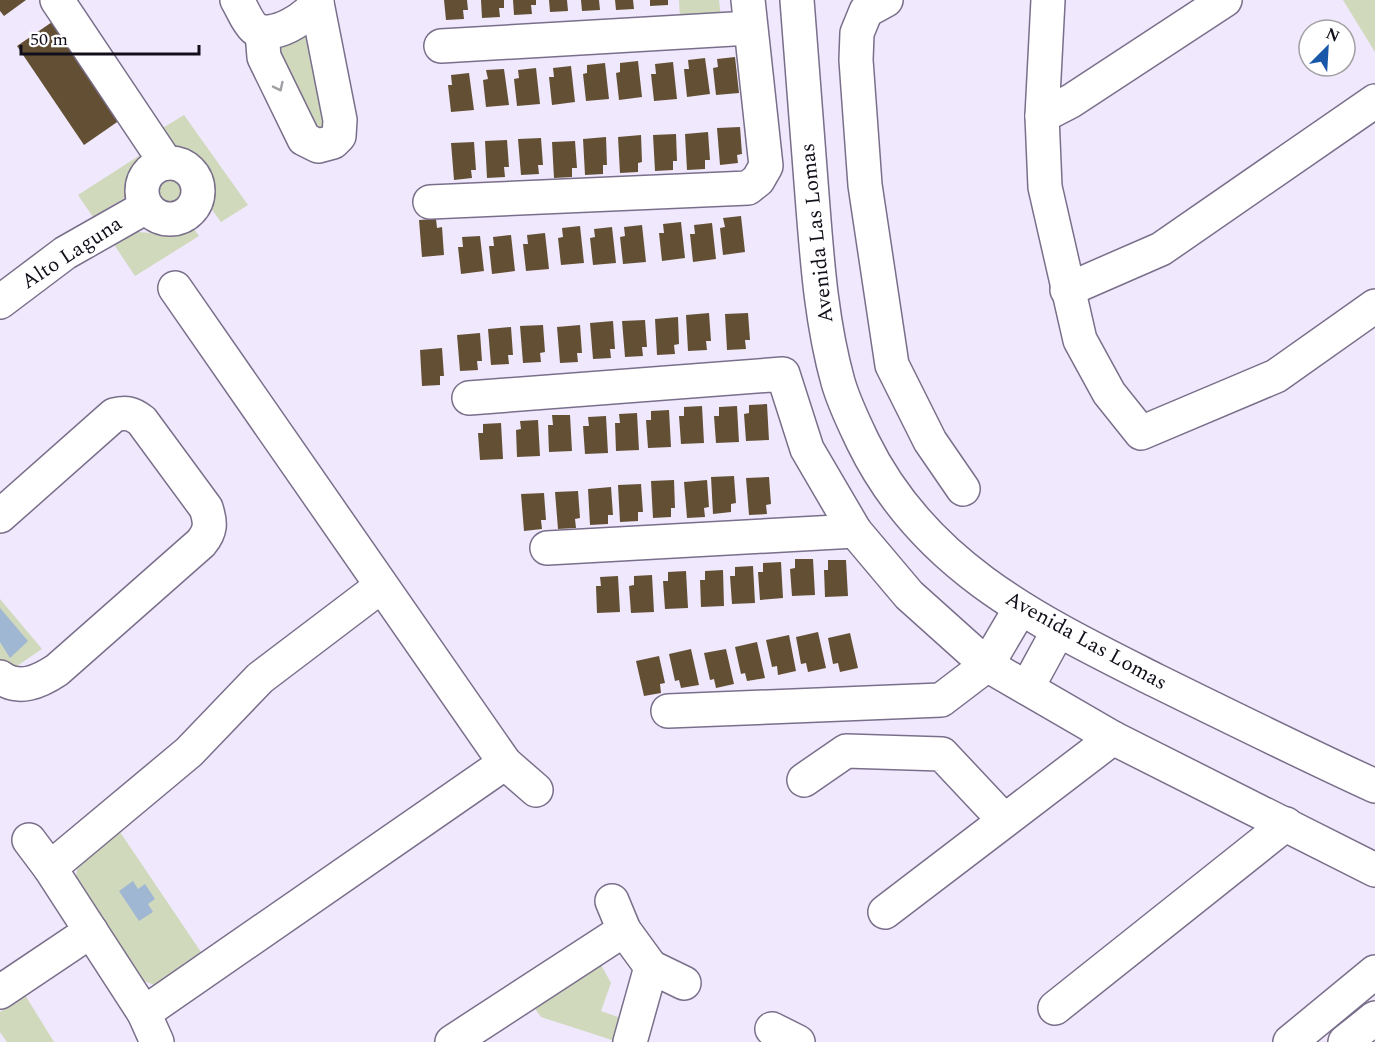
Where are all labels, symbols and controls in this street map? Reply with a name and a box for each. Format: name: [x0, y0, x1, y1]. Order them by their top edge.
scale bar: [21, 18, 200, 56]
north arrow: [1297, 18, 1357, 78]
text: N: [1322, 22, 1344, 49]
text: 50 m: [30, 26, 68, 53]
one-way arrow: [271, 81, 283, 92]
street label: Avenida Las Lomas: [792, 141, 842, 325]
street label: Alto Laguna: [15, 208, 129, 298]
street label: Avenida Las Lomas: [999, 583, 1173, 699]

